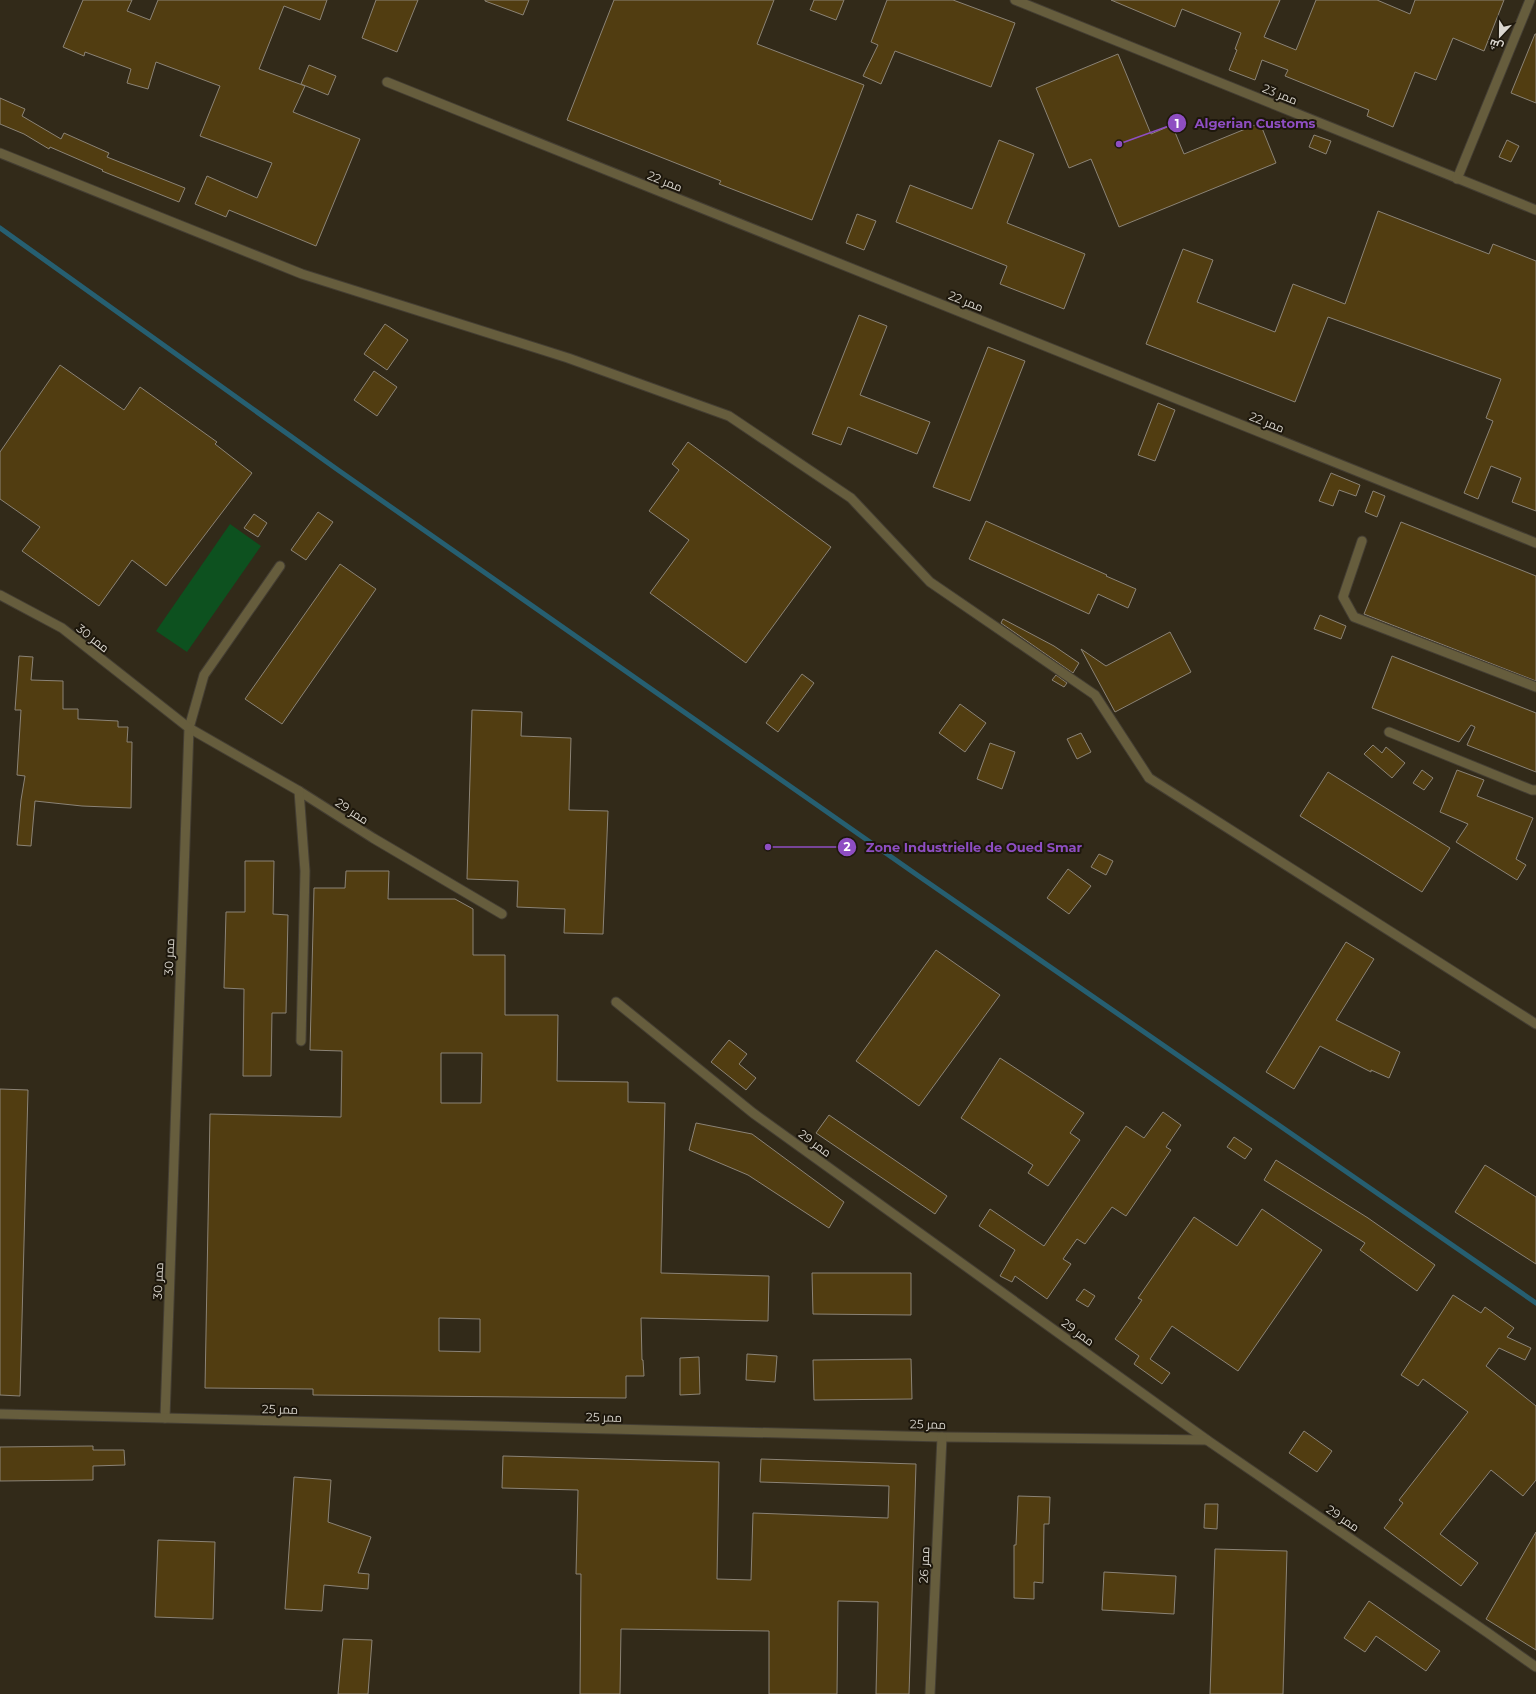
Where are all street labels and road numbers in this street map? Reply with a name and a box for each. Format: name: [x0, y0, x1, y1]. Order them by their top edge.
street label: ممر 23: [1260, 80, 1300, 108]
street label: ممر 22: [645, 167, 685, 195]
street label: ممر 22: [946, 287, 986, 315]
street label: ممر 22: [1247, 408, 1287, 436]
street label: ممر 30: [74, 621, 112, 655]
street label: ممر 29: [333, 795, 371, 827]
street label: ممر 30: [161, 938, 177, 976]
street label: ممر 29: [796, 1126, 834, 1160]
street label: ممر 30: [150, 1262, 166, 1300]
street label: ممر 29: [1059, 1315, 1097, 1349]
street label: ممر 25: [262, 1401, 298, 1417]
street label: ممر 25: [586, 1409, 622, 1425]
street label: ممر 25: [910, 1416, 946, 1432]
street label: ممر 29: [1324, 1502, 1362, 1534]
street label: ممر 26: [916, 1546, 932, 1584]

